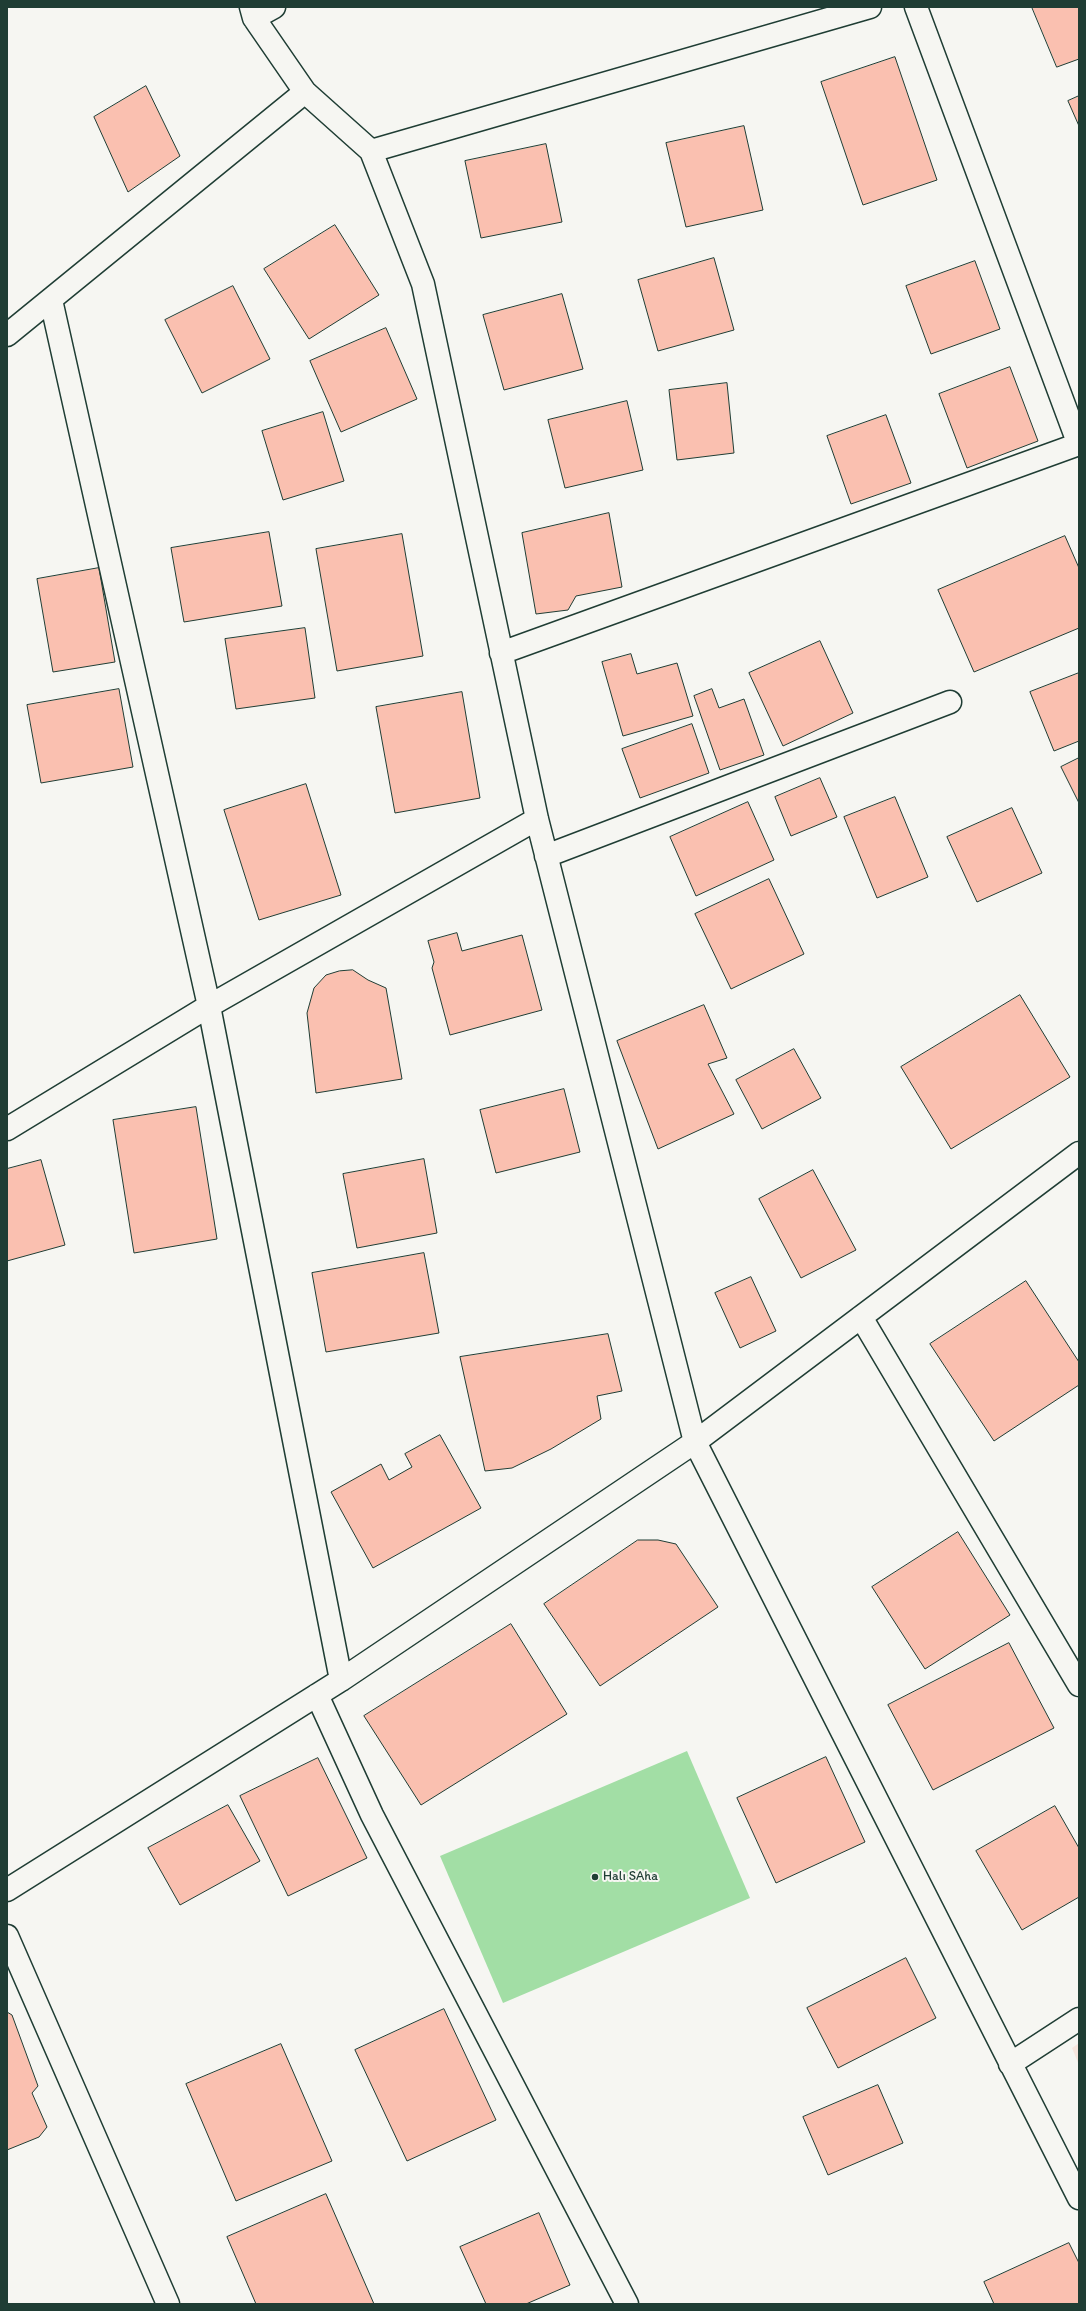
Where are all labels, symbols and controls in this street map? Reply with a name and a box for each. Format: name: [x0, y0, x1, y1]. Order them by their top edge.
place label: Halı SAha: [603, 1869, 658, 1885]
marker: Halı SAha: [590, 1872, 600, 1882]

